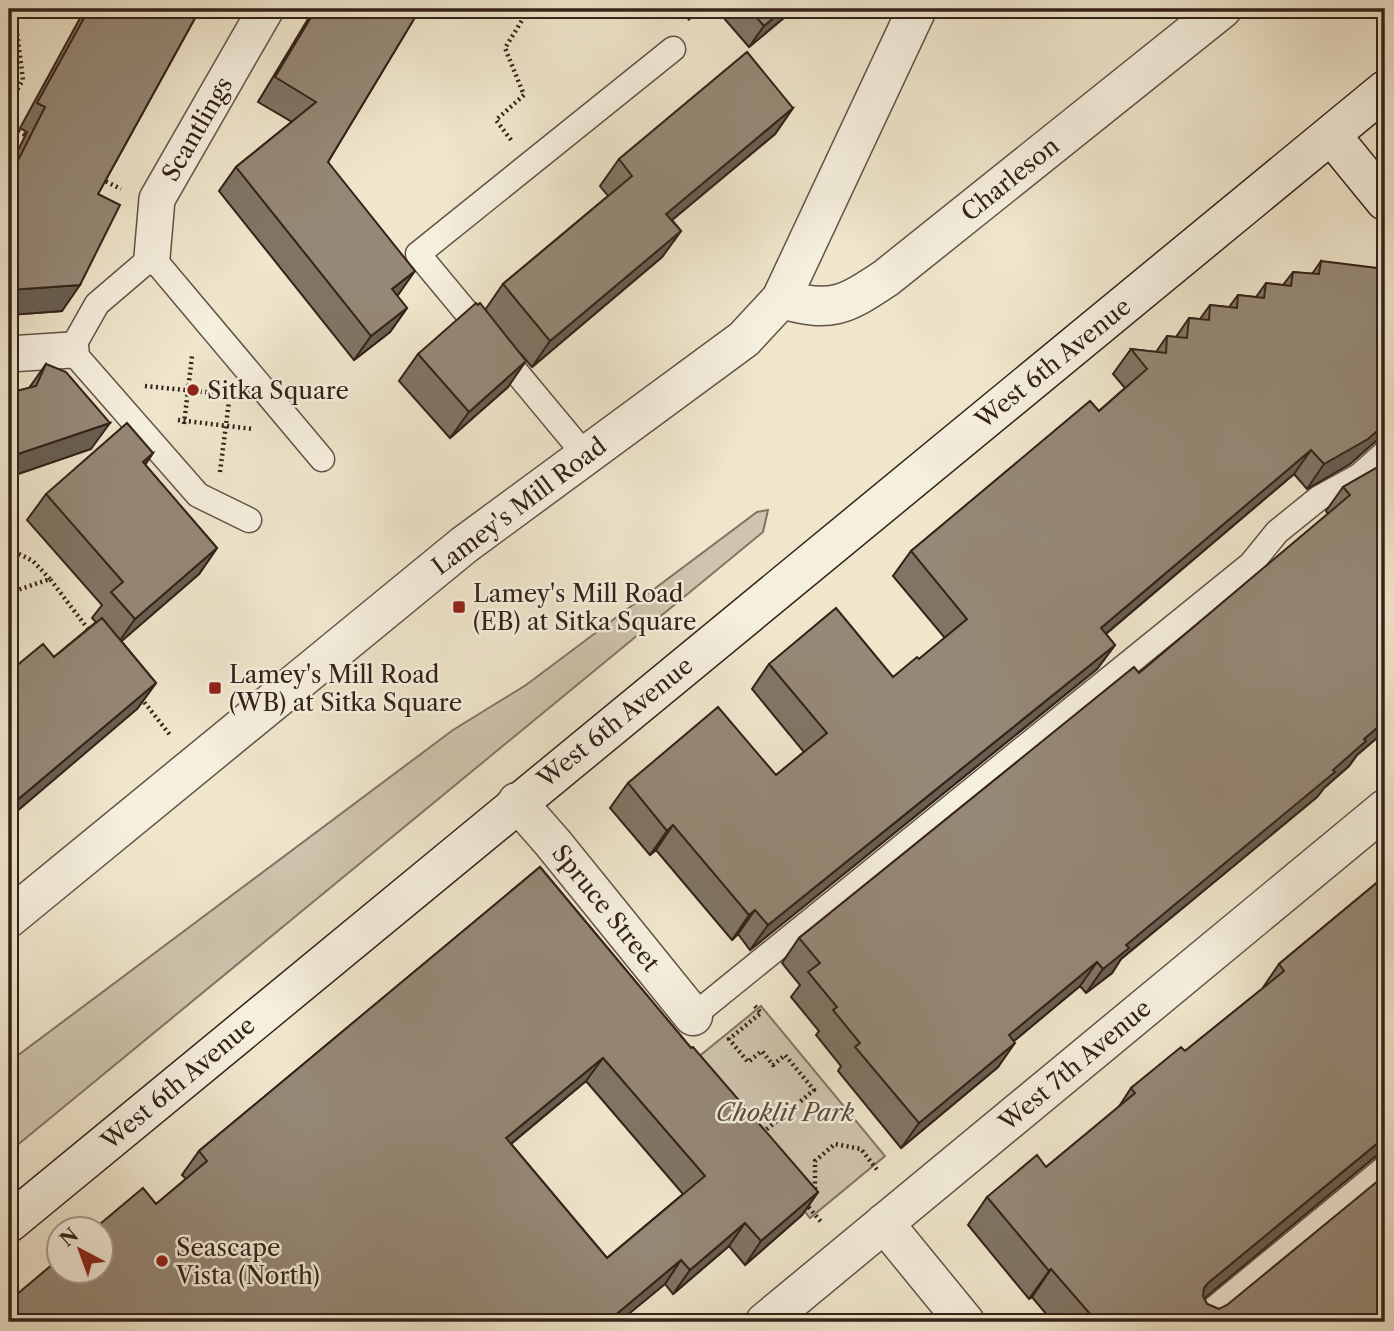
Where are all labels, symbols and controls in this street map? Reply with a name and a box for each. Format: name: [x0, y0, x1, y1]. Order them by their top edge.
street label: Scantlings: [156, 72, 238, 186]
street label: Charleson: [955, 131, 1065, 227]
street label: West 6th Avenue: [969, 292, 1136, 435]
place label: Sitka Square: [207, 376, 349, 405]
marker: Sitka Square: [185, 382, 201, 398]
street label: Lamey's Mill Road: [426, 431, 612, 581]
place label: Lamey's Mill Road (EB) at Sitka Square: [473, 579, 696, 636]
marker: Lamey's Mill Road (EB) at Sitka Square: [451, 599, 467, 615]
street label: West 6th Avenue: [531, 651, 698, 794]
place label: Lamey's Mill Road (WB) at Sitka Square: [229, 660, 462, 717]
marker: Lamey's Mill Road (WB) at Sitka Square: [207, 680, 223, 696]
street label: Spruce Street: [546, 839, 666, 978]
street label: West 7th Avenue: [993, 993, 1157, 1137]
street label: West 6th Avenue: [95, 1010, 261, 1156]
park label: Choklit Park: [716, 1098, 855, 1127]
north arrow: [46, 1216, 116, 1286]
text: N: [55, 1223, 83, 1252]
place label: Seascape Vista (North): [175, 1233, 320, 1290]
marker: Seascape Vista (North): [154, 1253, 170, 1269]

